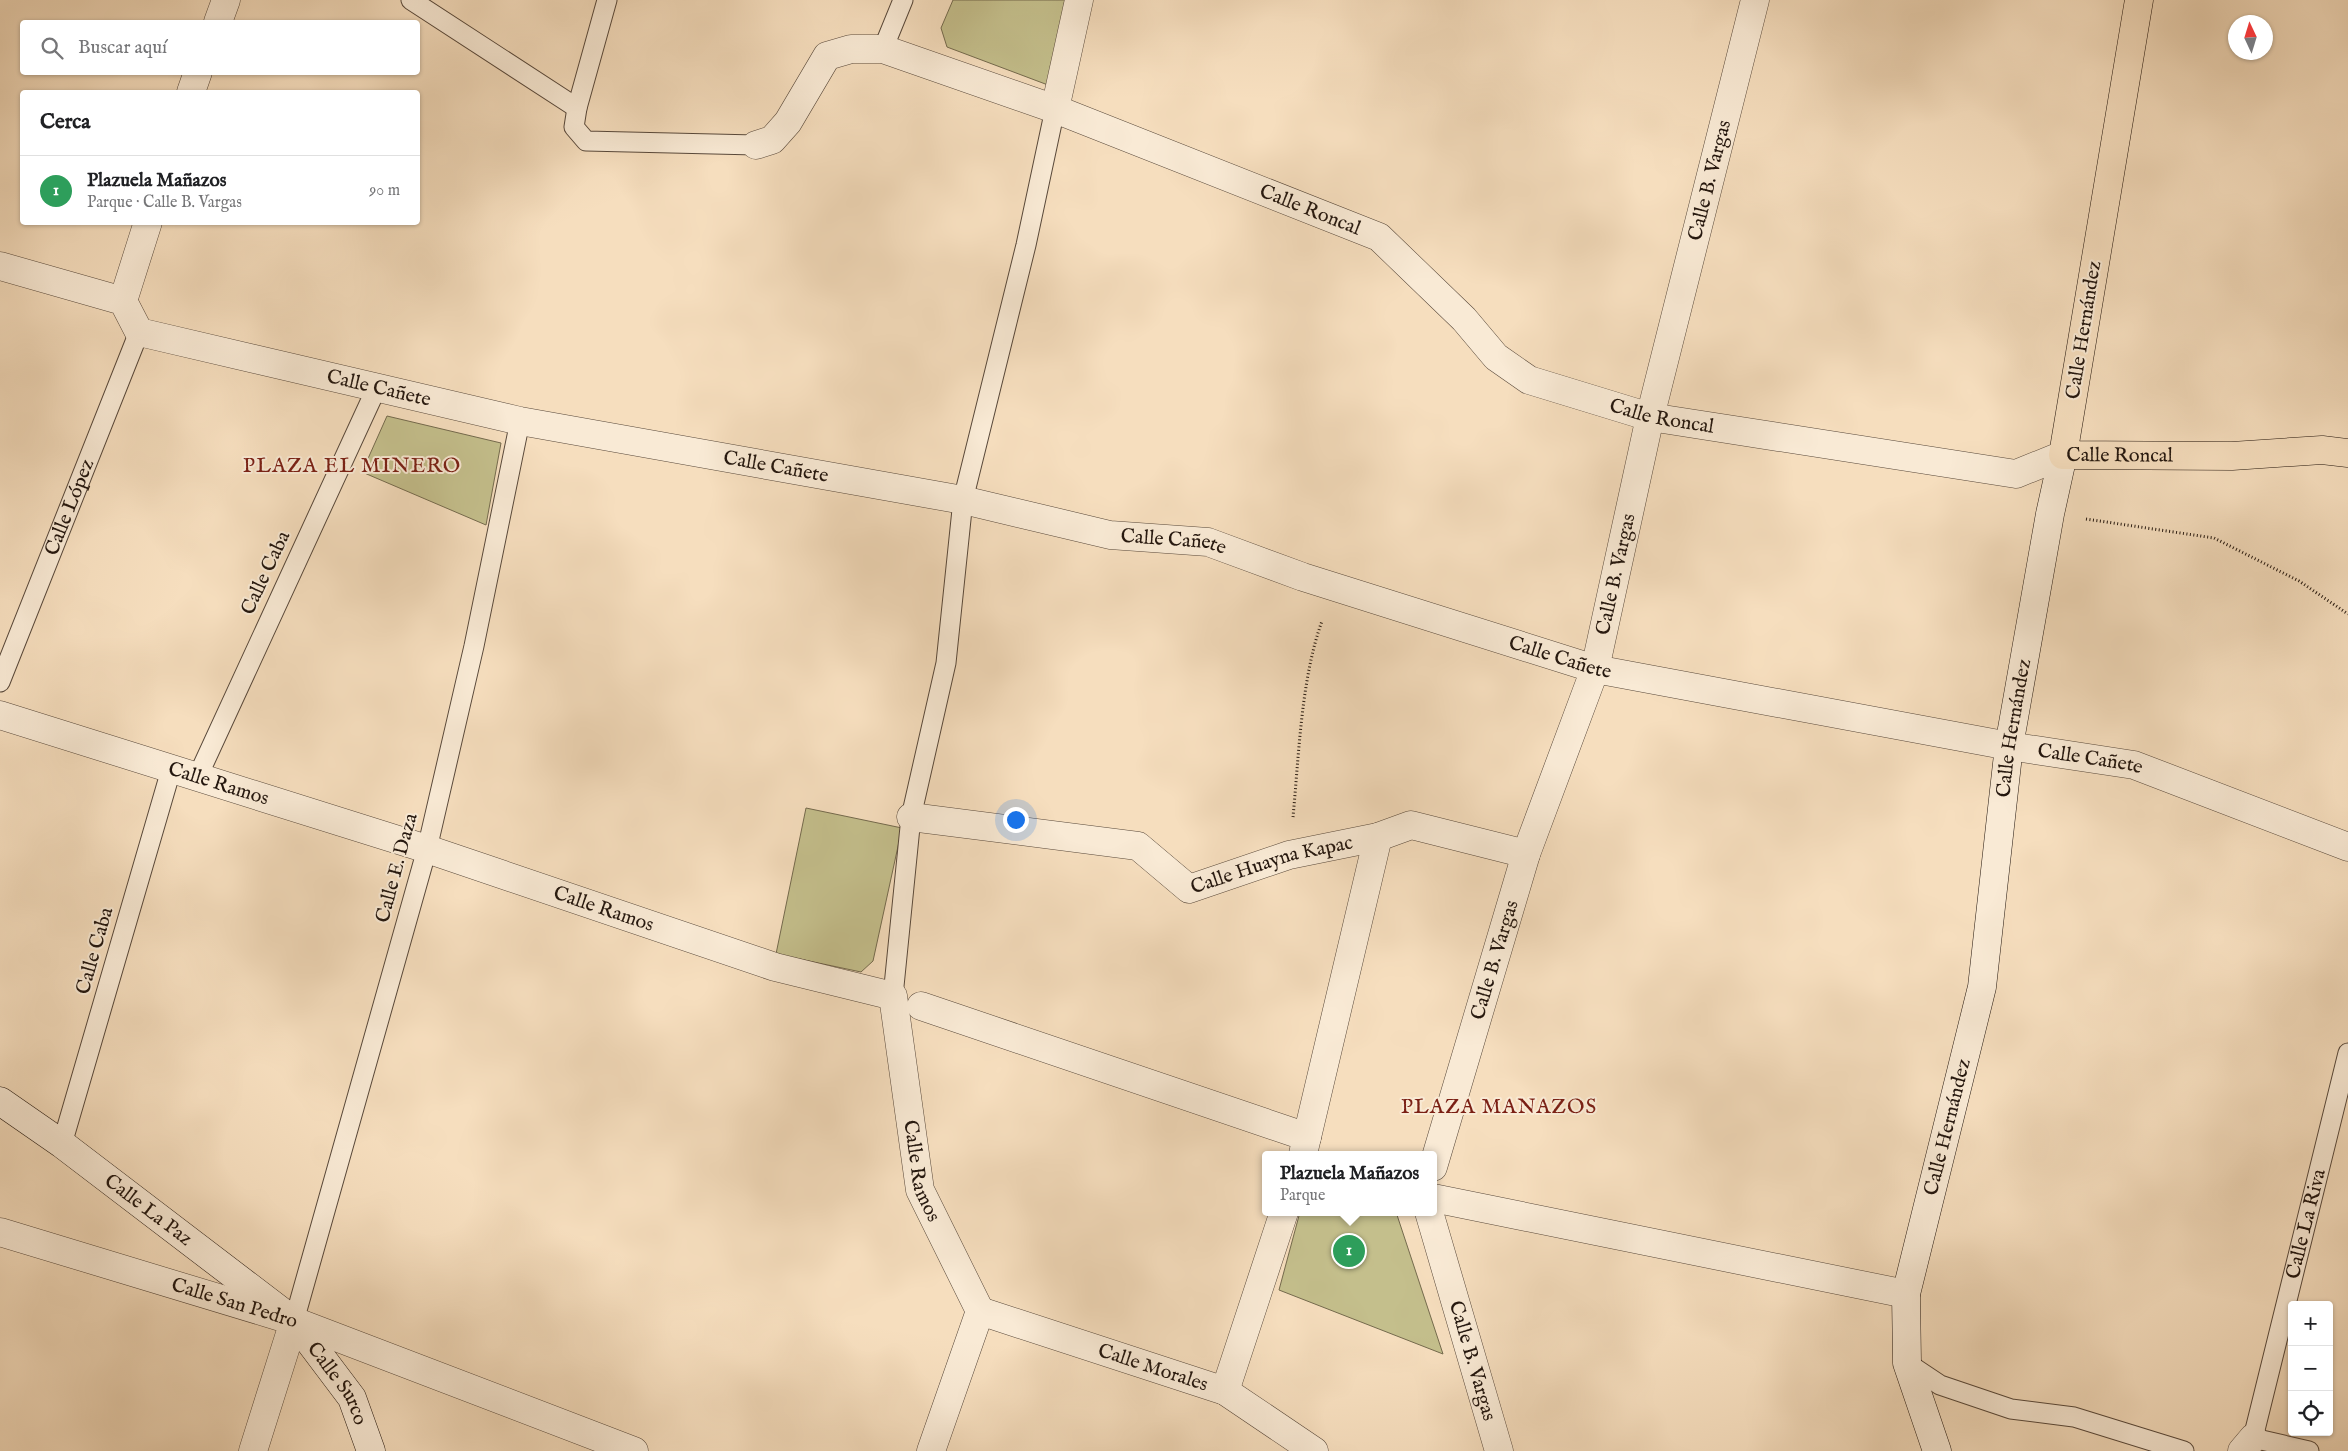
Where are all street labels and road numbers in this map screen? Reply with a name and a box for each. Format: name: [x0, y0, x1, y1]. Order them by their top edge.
street label: Calle B. Vargas: [1682, 117, 1737, 243]
street label: Calle Roncal: [1256, 179, 1365, 241]
street label: Calle Hernández: [2061, 259, 2107, 401]
street label: Calle Cañete: [324, 364, 433, 412]
street label: Calle Roncal: [1606, 393, 1716, 439]
street label: Calle Roncal: [2066, 443, 2174, 468]
street label: Calle Cañete: [721, 445, 830, 488]
street label: Calle López: [39, 455, 100, 559]
street label: Calle B. Vargas: [1590, 511, 1641, 637]
street label: Calle Cañete: [1120, 523, 1230, 560]
street label: Calle Caba: [236, 527, 296, 619]
street label: Calle Cañete: [1506, 630, 1613, 684]
street label: Calle Hernández: [1991, 657, 2037, 799]
street label: Calle Cañete: [2036, 738, 2147, 780]
street label: Calle Ramos: [165, 756, 272, 811]
street label: Calle E. Daza: [370, 810, 424, 926]
street label: Calle Huayna Kapac: [1187, 830, 1355, 900]
street label: Calle Ramos: [550, 880, 657, 937]
street label: Calle B. Vargas: [1465, 897, 1524, 1023]
street label: Calle Caba: [71, 904, 119, 998]
street label: Calle Hernández: [1918, 1056, 1976, 1198]
street label: Calle Ramos: [898, 1118, 946, 1226]
street label: Calle La Riva: [2280, 1166, 2332, 1282]
street label: Calle La Paz: [99, 1168, 197, 1251]
street label: Calle San Pedro: [168, 1272, 301, 1334]
street label: Calle B. Vargas: [1443, 1298, 1502, 1424]
street label: Calle Surco: [302, 1337, 373, 1429]
street label: Calle Morales: [1095, 1338, 1211, 1397]

